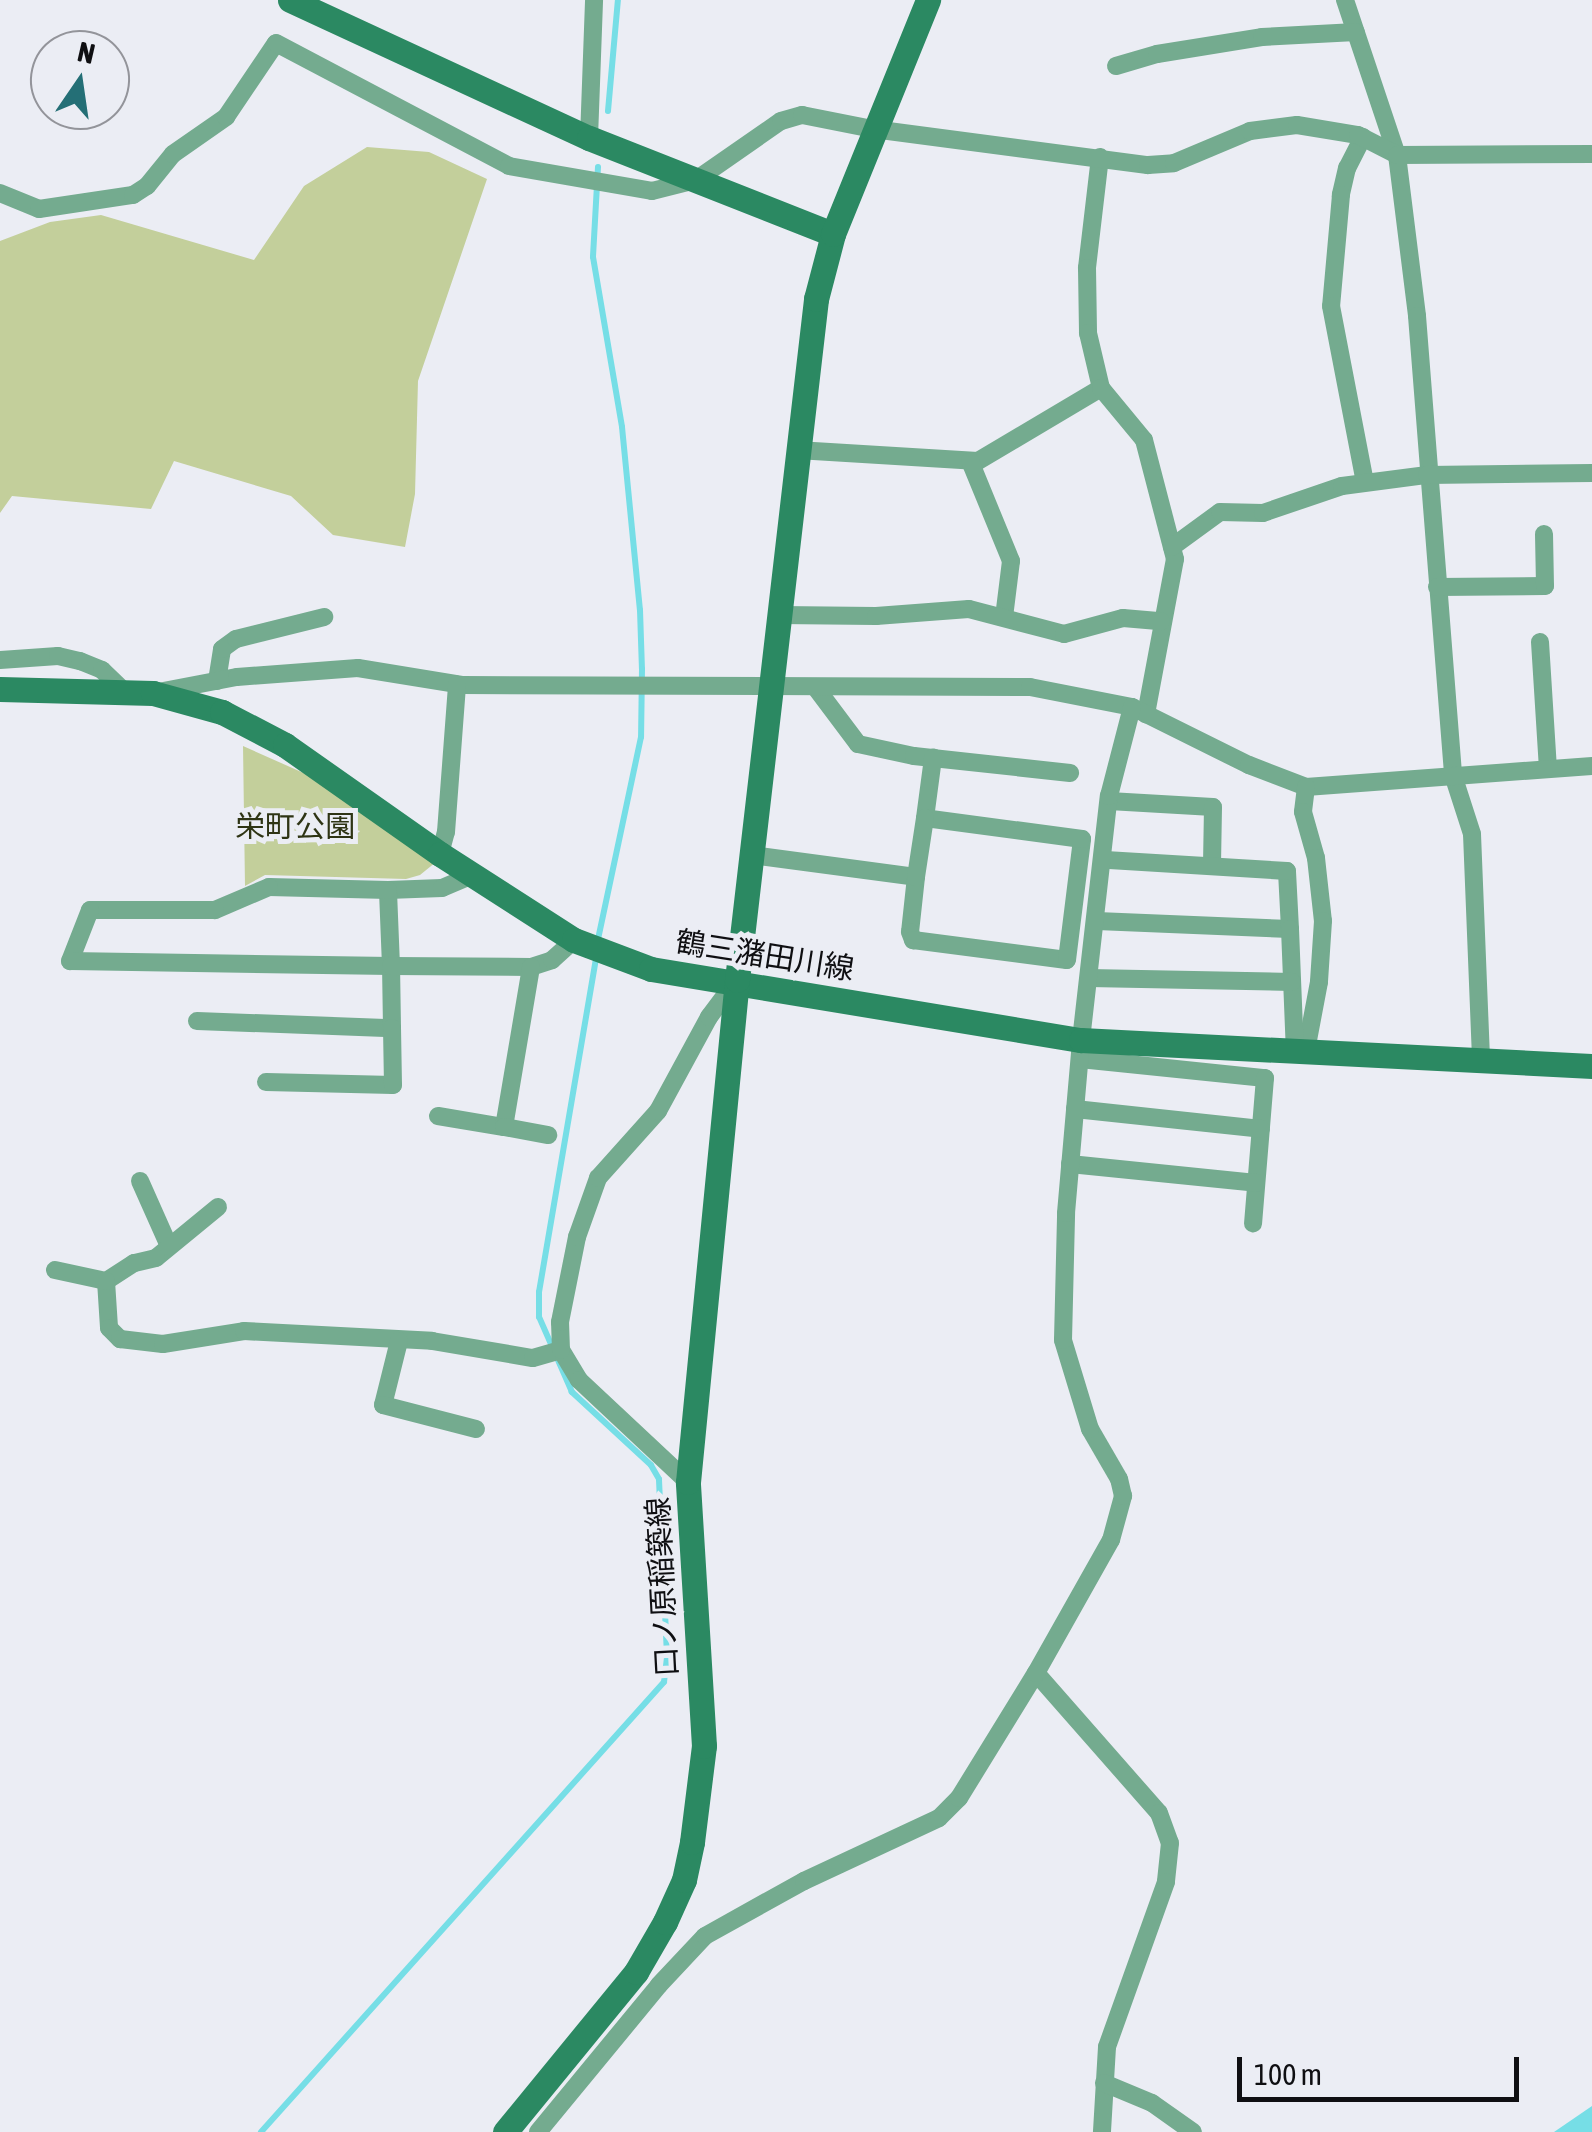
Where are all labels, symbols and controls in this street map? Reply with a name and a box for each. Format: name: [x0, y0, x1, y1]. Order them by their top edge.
north arrow: [30, 30, 130, 130]
text: N: [75, 35, 98, 70]
park label: 栄町公園: [235, 808, 355, 844]
street label: 鶴三潴田川線: [673, 923, 857, 987]
street label: 口ノ原稲築線: [639, 1496, 685, 1678]
scale bar: [1242, 2037, 1524, 2099]
text: 100 m: [1254, 2057, 1322, 2091]

